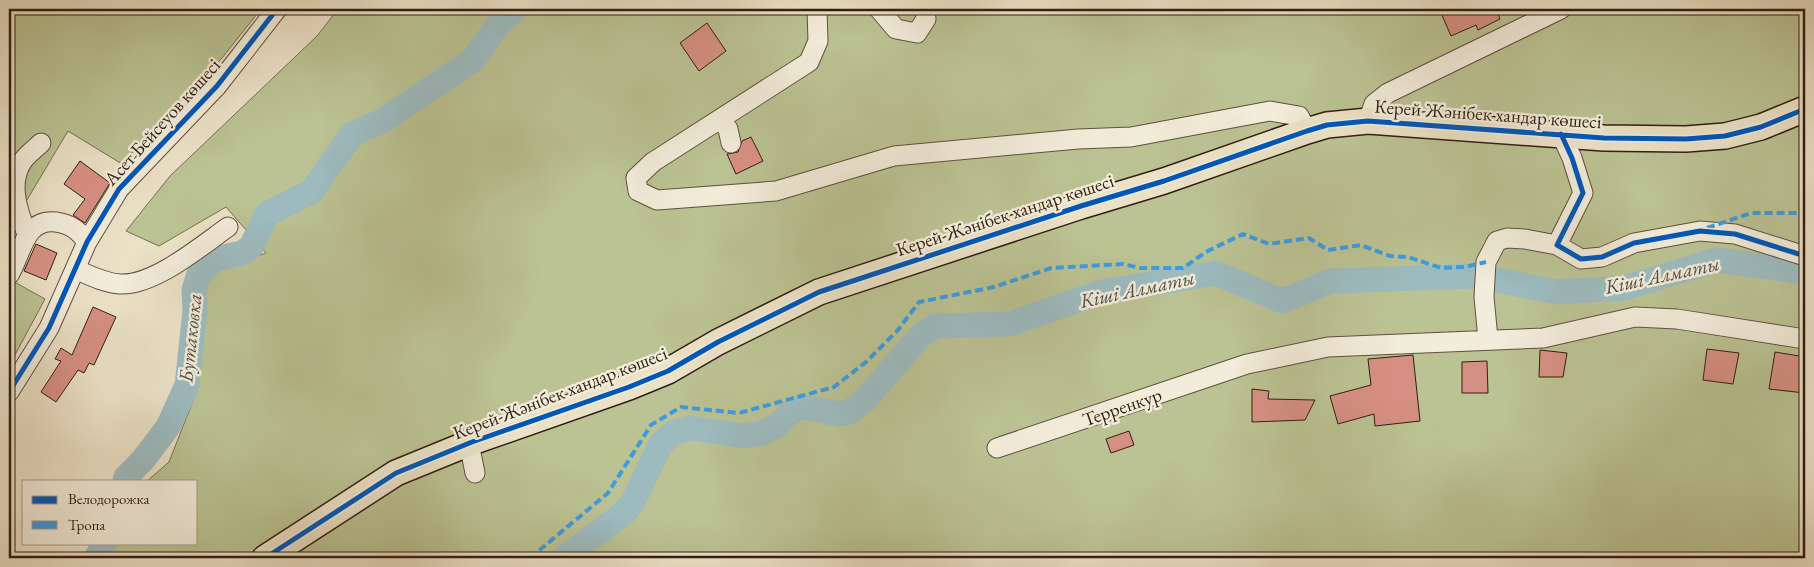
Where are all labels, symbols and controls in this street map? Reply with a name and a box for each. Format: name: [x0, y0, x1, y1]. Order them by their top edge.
street label: Асет Бейсеуов көшесі: [98, 53, 226, 192]
street label: Керей-Жәнібек хандар көшесі: [1374, 94, 1603, 134]
street label: Керей-Жәнібек хандар көшесі: [893, 168, 1117, 262]
water label: Кіші Алматы: [1601, 250, 1722, 300]
water label: Кіші Алматы: [1076, 264, 1197, 314]
water label: Бутаковка: [172, 292, 208, 385]
street label: Керей-Жәнібек хандар көшесі: [449, 340, 671, 445]
street label: Терренкур: [1079, 382, 1165, 432]
legend: [22, 480, 198, 544]
text: Велодорожка: [68, 489, 149, 508]
text: Тропа: [68, 515, 105, 534]

